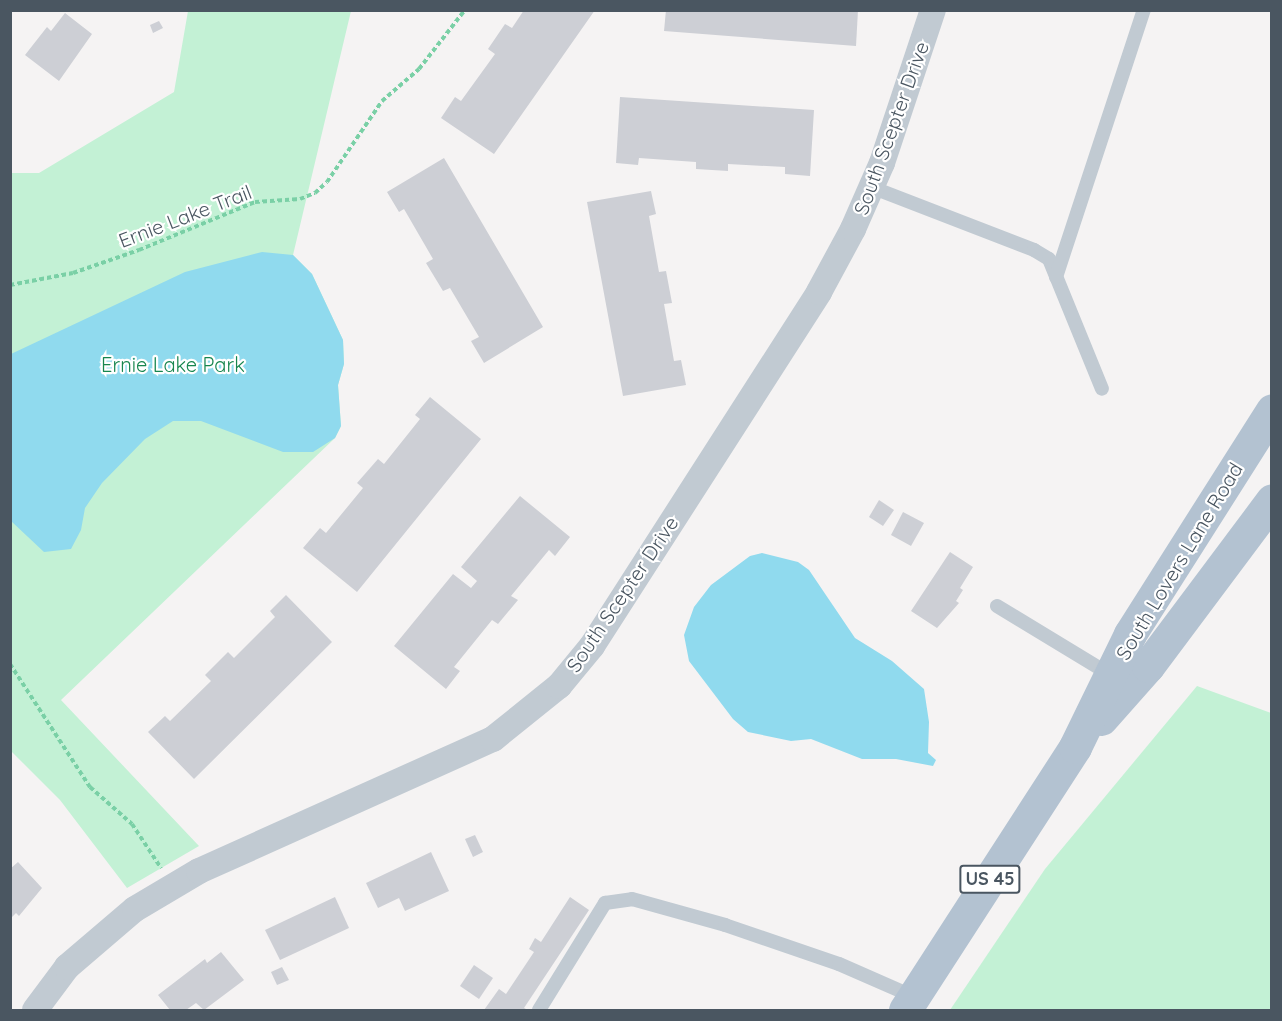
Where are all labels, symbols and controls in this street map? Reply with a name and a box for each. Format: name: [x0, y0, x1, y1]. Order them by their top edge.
street label: South Scepter Drive: [848, 38, 934, 218]
street label: Ernie Lake Trail: [115, 180, 255, 252]
park label: Ernie Lake Park: [101, 352, 245, 376]
street label: South Lovers Lane Road: [1111, 458, 1247, 664]
street label: South Scepter Drive: [561, 512, 683, 676]
road number: US 45: [958, 864, 1022, 894]

